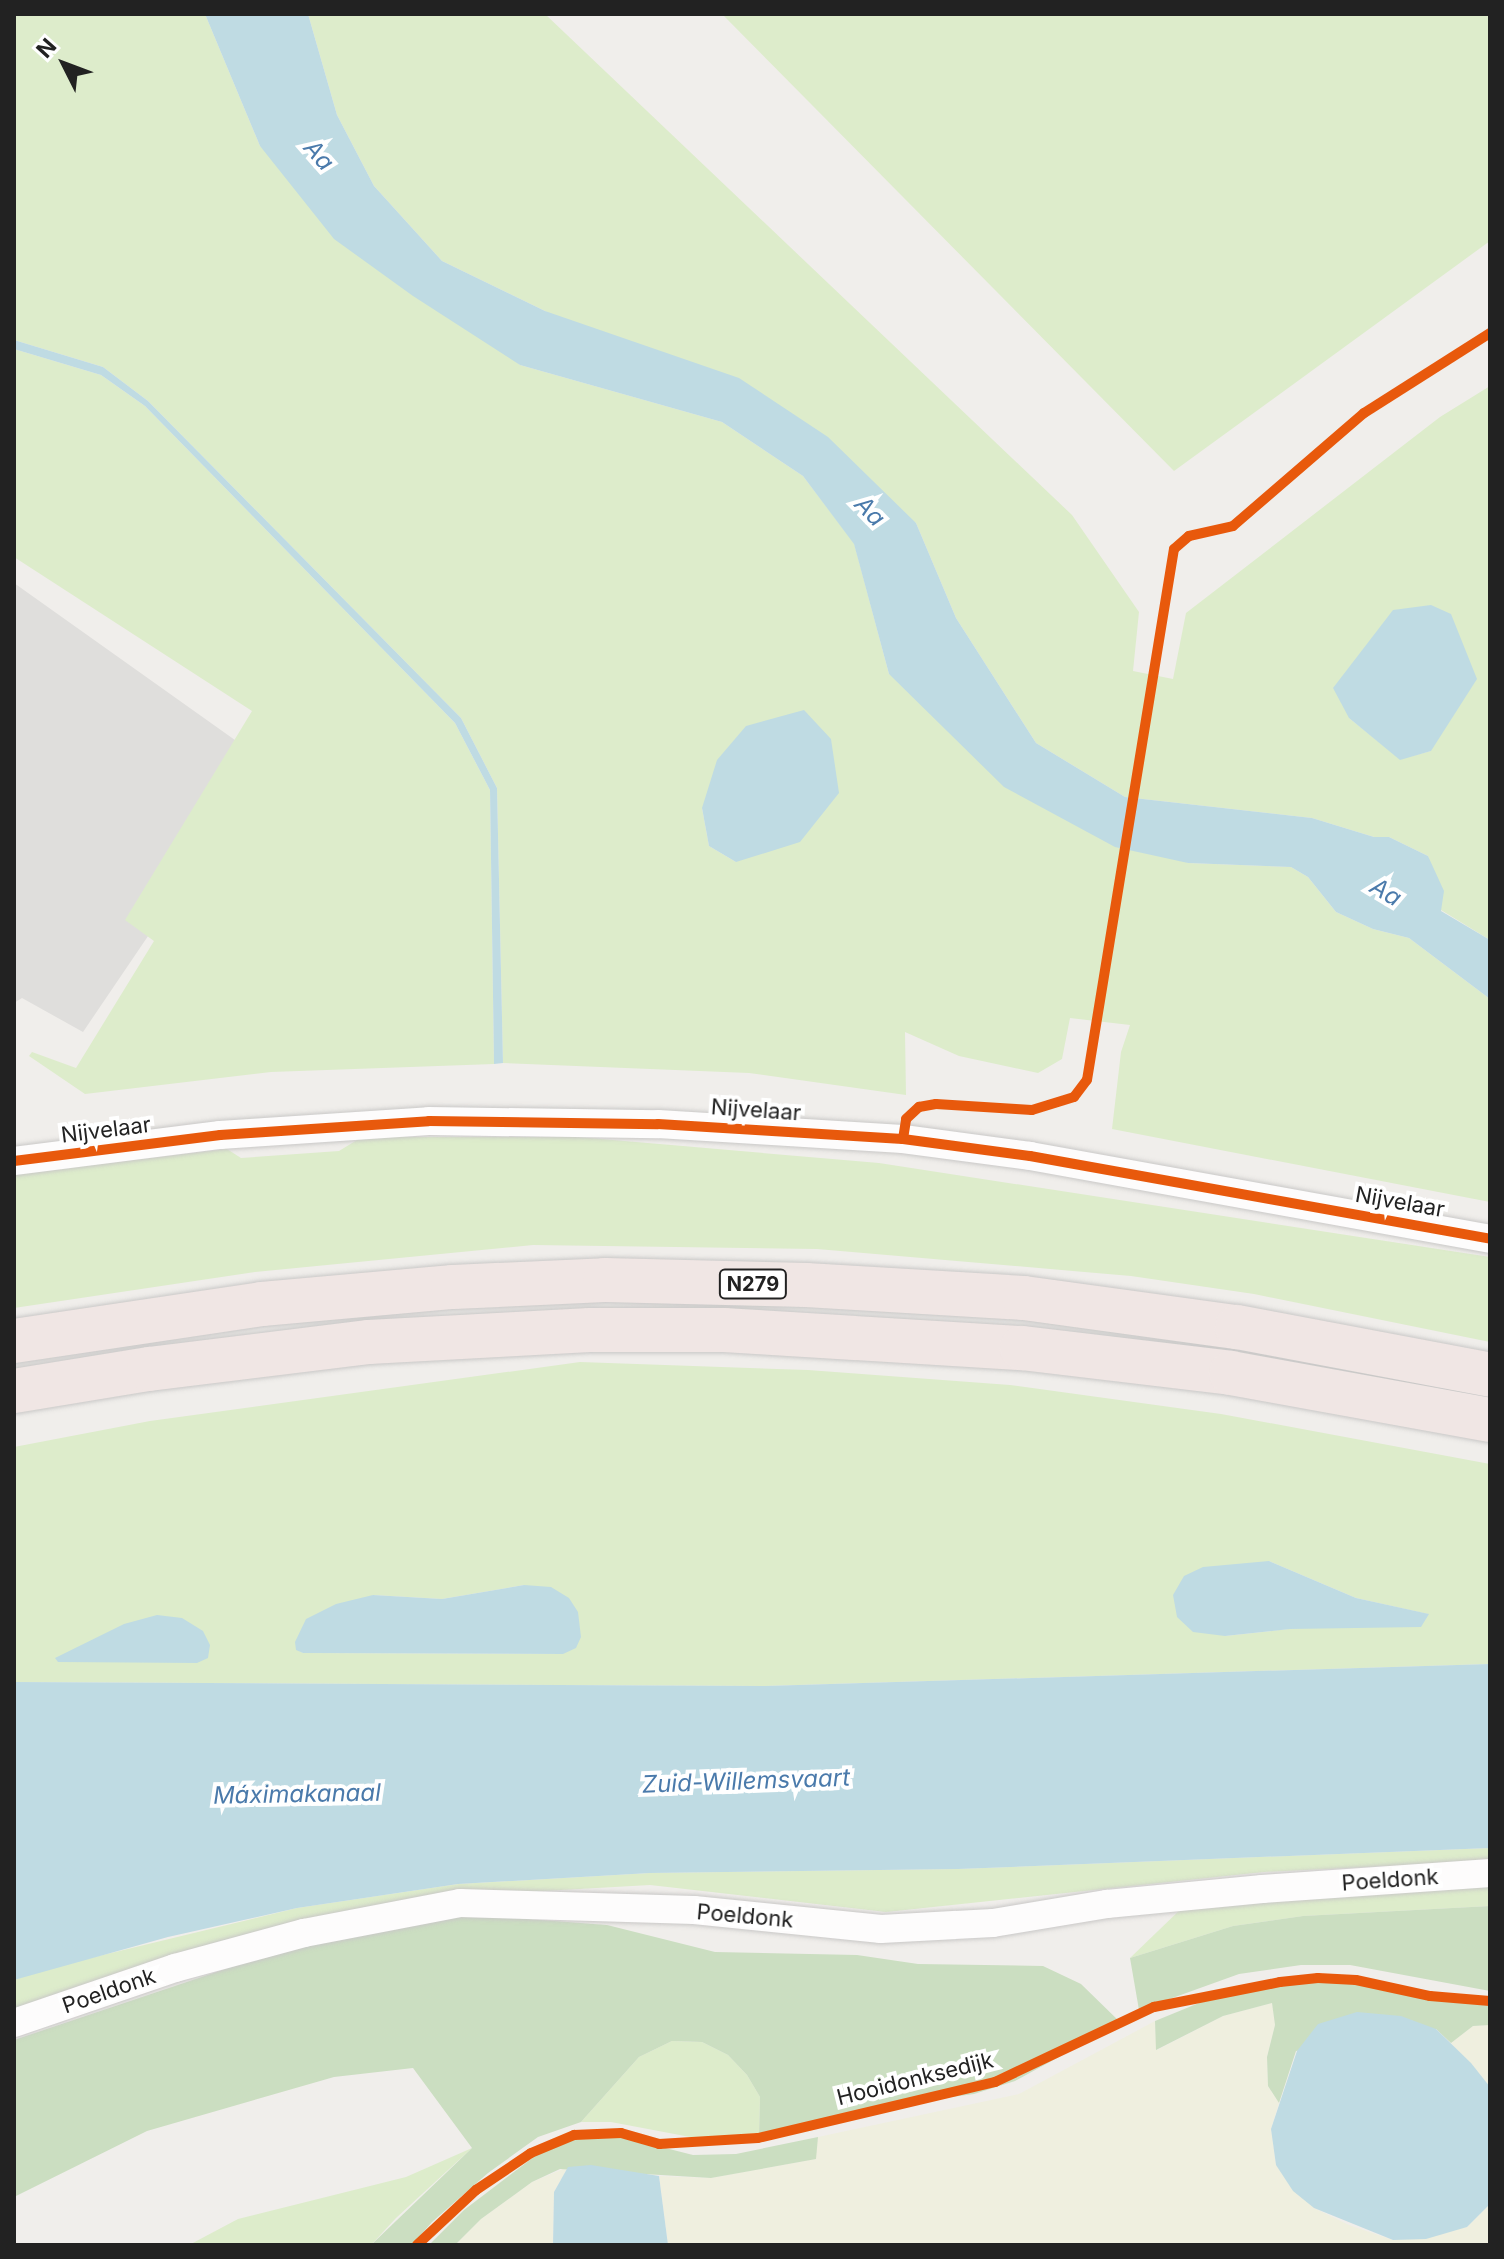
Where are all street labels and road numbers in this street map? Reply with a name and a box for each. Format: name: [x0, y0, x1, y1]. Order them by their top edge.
street label: Nijvelaar: [710, 1094, 802, 1126]
street label: Nijvelaar: [60, 1111, 152, 1149]
street label: Nijvelaar: [1353, 1181, 1447, 1223]
road number: N279: [717, 1268, 789, 1300]
street label: Poeldonk: [1341, 1863, 1439, 1897]
street label: Poeldonk: [696, 1899, 794, 1933]
street label: Poeldonk: [59, 1963, 159, 2019]
street label: Hooidonksedijk: [834, 2047, 996, 2111]

